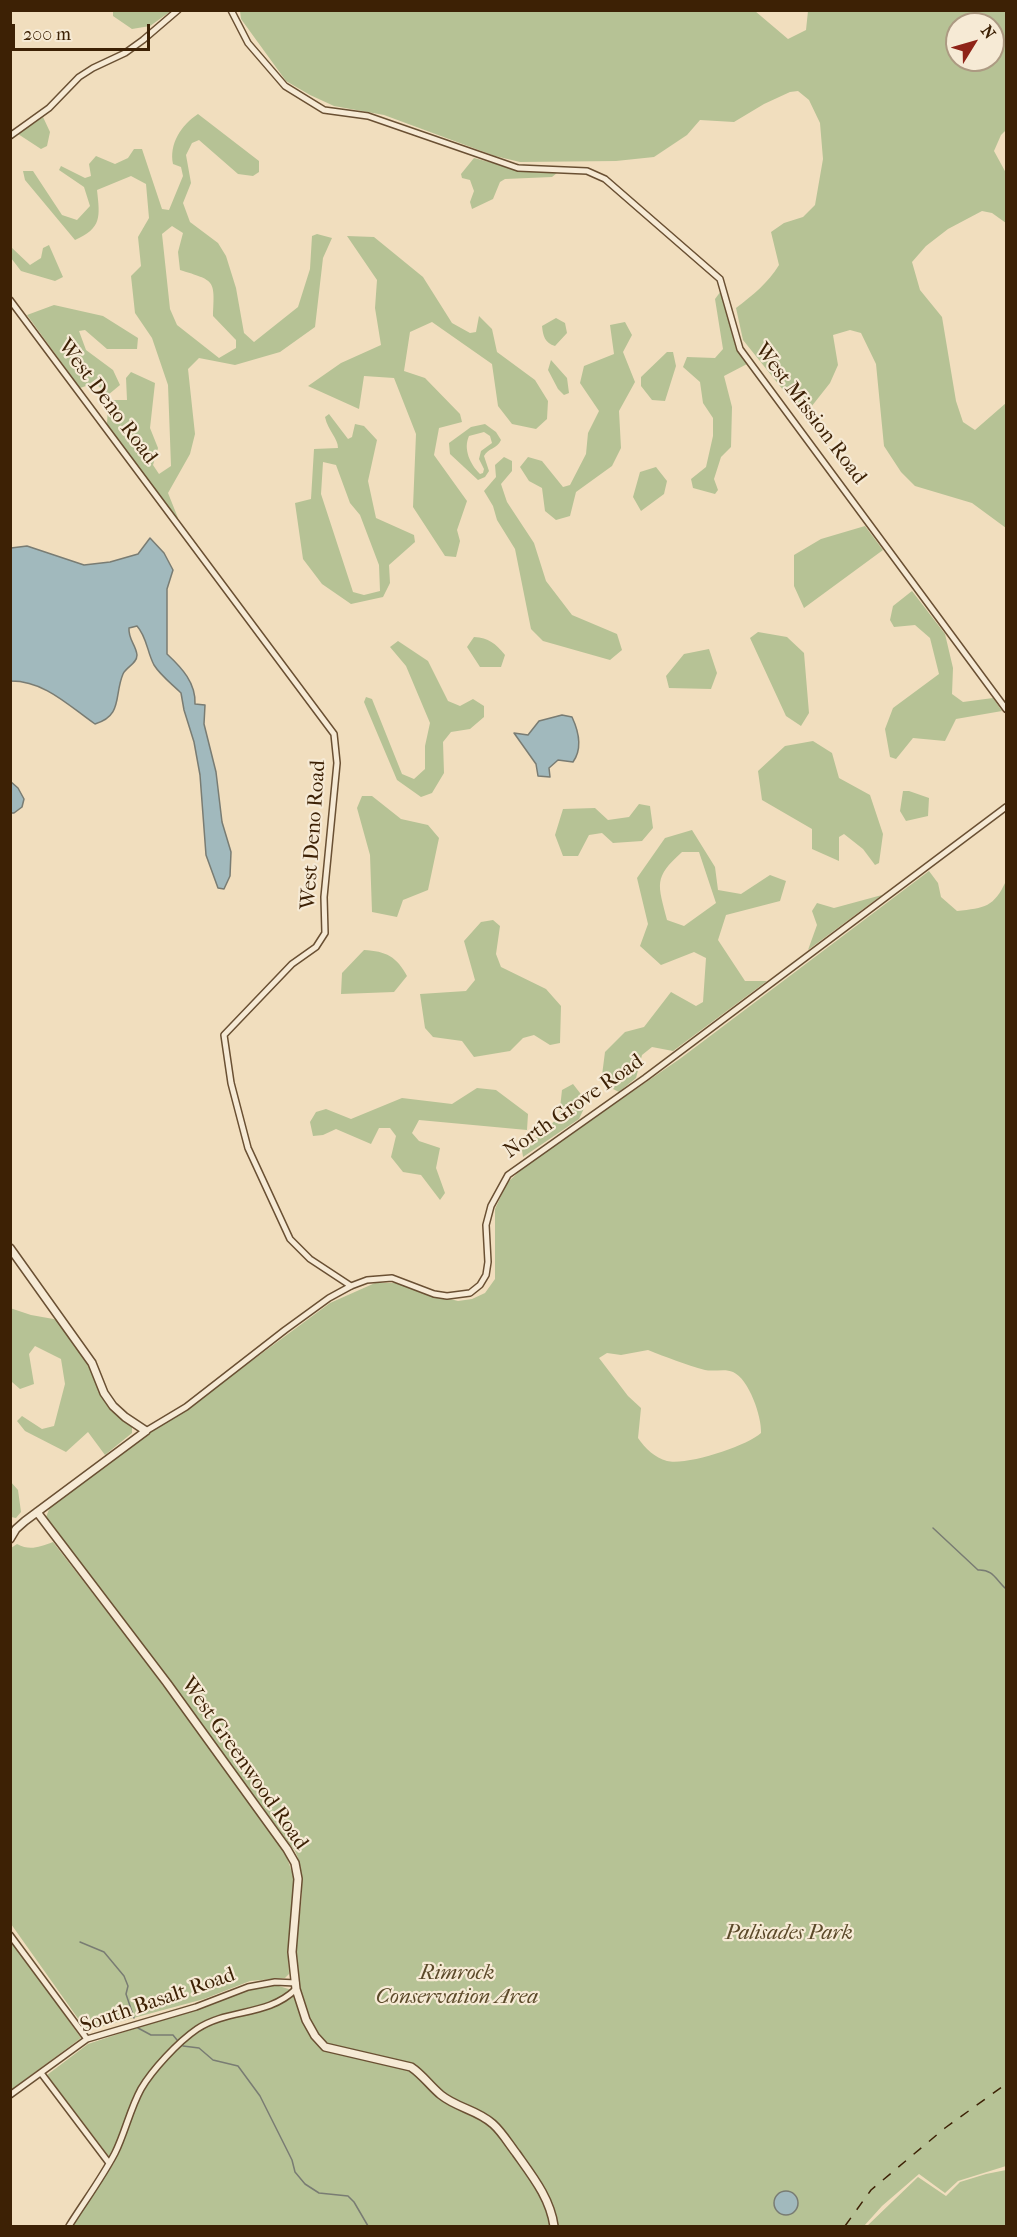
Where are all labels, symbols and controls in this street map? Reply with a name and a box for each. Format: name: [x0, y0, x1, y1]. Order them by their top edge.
scale bar: [15, 12, 153, 50]
north arrow: [945, 12, 1005, 72]
text: N: [977, 21, 999, 43]
text: 200 m: [23, 24, 71, 45]
street label: West Deno Road: [52, 335, 162, 469]
street label: West Mission Road: [749, 338, 871, 490]
street label: West Deno Road: [296, 759, 332, 911]
street label: North Grove Road: [499, 1049, 649, 1165]
street label: West Greenwood Road: [175, 1673, 313, 1855]
park label: Palisades Park: [725, 1921, 853, 1947]
park label: Rimrock Conservation Area: [376, 1961, 538, 2011]
street label: South Basalt Road: [77, 1963, 239, 2039]

